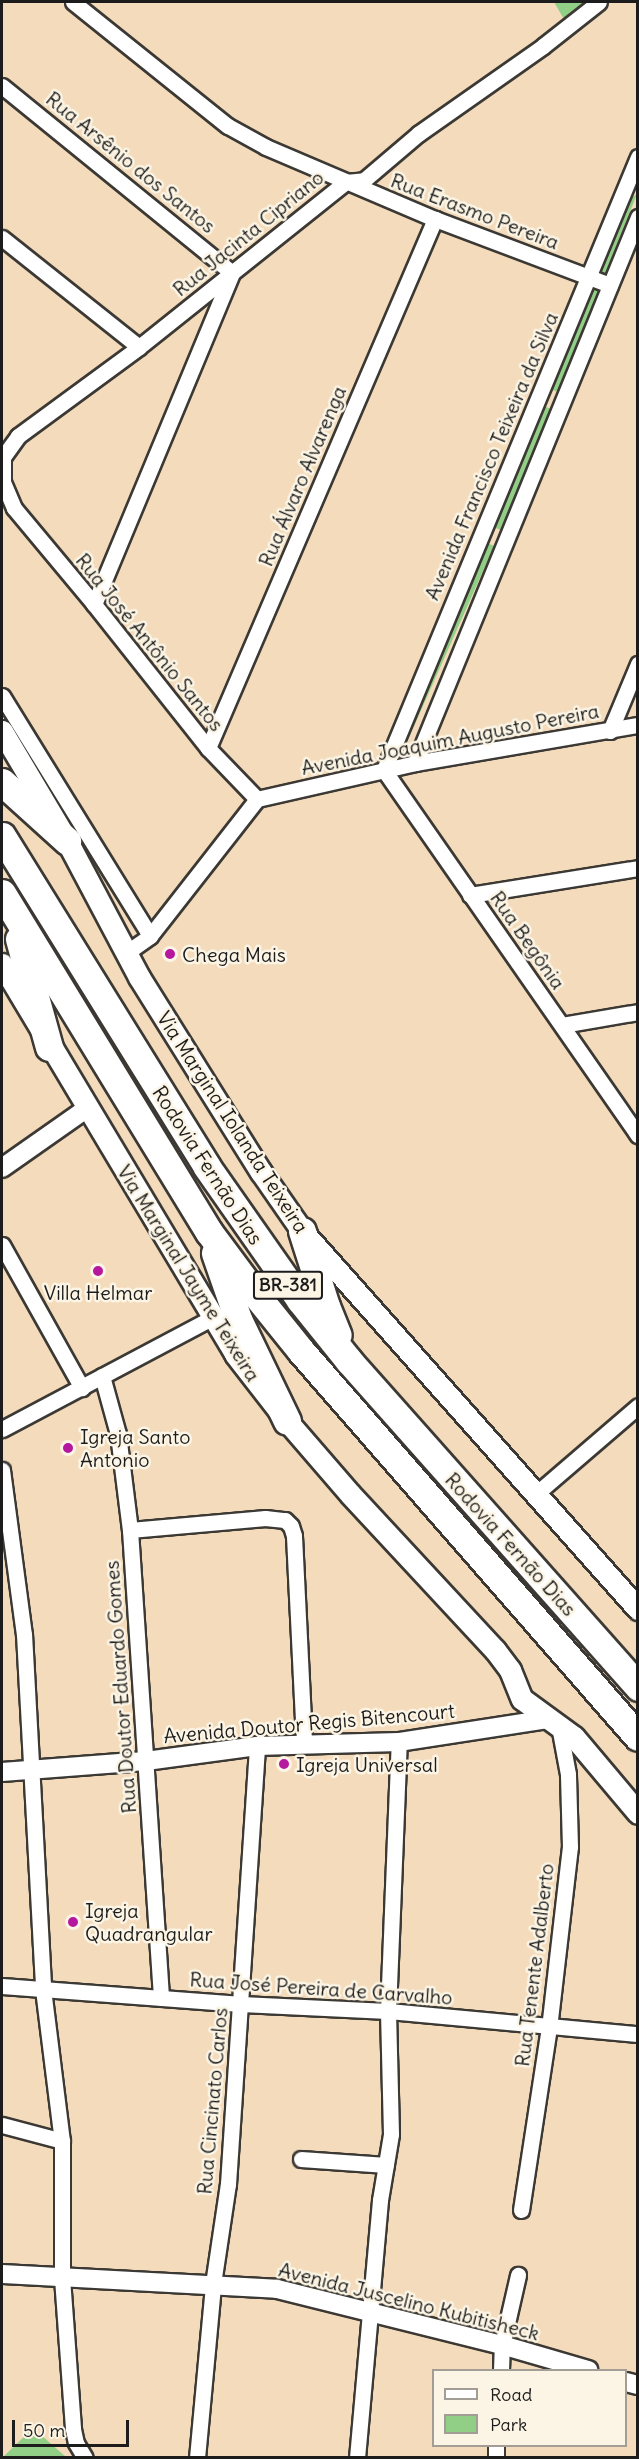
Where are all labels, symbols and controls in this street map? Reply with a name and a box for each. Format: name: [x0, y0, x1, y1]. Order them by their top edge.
street label: Rua Arsênio dos Santos: [41, 86, 221, 238]
street label: Rua Jacinta Cipriano: [168, 165, 328, 301]
street label: Rua Erasmo Pereira: [387, 168, 563, 254]
street label: Avenida Francisco Teixeira da Silva: [419, 308, 563, 604]
street label: Rua Álvaro Alvarenga: [253, 382, 351, 570]
street label: Rua José Antônio Santos: [71, 548, 229, 736]
street label: Avenida Joaquim Augusto Pereira: [299, 698, 601, 780]
street label: Rua Begônia: [485, 886, 571, 994]
place label: Chega Mais: [182, 942, 286, 966]
marker: Chega Mais: [163, 947, 177, 961]
street label: Via Marginal Iolanda Teixeira: [152, 1007, 314, 1237]
street label: Rodovia Fernão Dias: [148, 1081, 268, 1249]
street label: Via Marginal Jayme Teixeira: [112, 1160, 266, 1386]
marker: Villa Helmar: [91, 1264, 105, 1278]
road number: BR-381: [252, 1270, 324, 1300]
place label: Villa Helmar: [44, 1280, 152, 1304]
place label: Igreja Santo Antonio: [80, 1424, 190, 1471]
marker: Igreja Santo Antonio: [61, 1441, 75, 1455]
street label: Rodovia Fernão Dias: [440, 1467, 582, 1621]
street label: Rua Doutor Eduardo Gomes: [99, 1560, 141, 1814]
street label: Avenida Doutor Regis Bitencourt: [162, 1698, 456, 1748]
place label: Igreja Universal: [296, 1752, 438, 1776]
marker: Igreja Universal: [277, 1757, 291, 1771]
street label: Rua Tenente Adalberto: [510, 1862, 558, 2068]
place label: Igreja Quadrangular: [85, 1898, 213, 1945]
marker: Igreja Quadrangular: [66, 1915, 80, 1929]
street label: Rua José Pereira de Carvalho: [189, 1967, 453, 2009]
street label: Rua Cincinato Carlos: [192, 2007, 232, 2195]
street label: Avenida Juscelino Kubitisheck: [276, 2257, 542, 2345]
legend: [432, 2369, 627, 2447]
text: Road: [490, 2383, 532, 2406]
scale bar: [15, 2408, 132, 2446]
text: Park: [490, 2413, 527, 2436]
text: 50 m: [23, 2419, 65, 2442]

